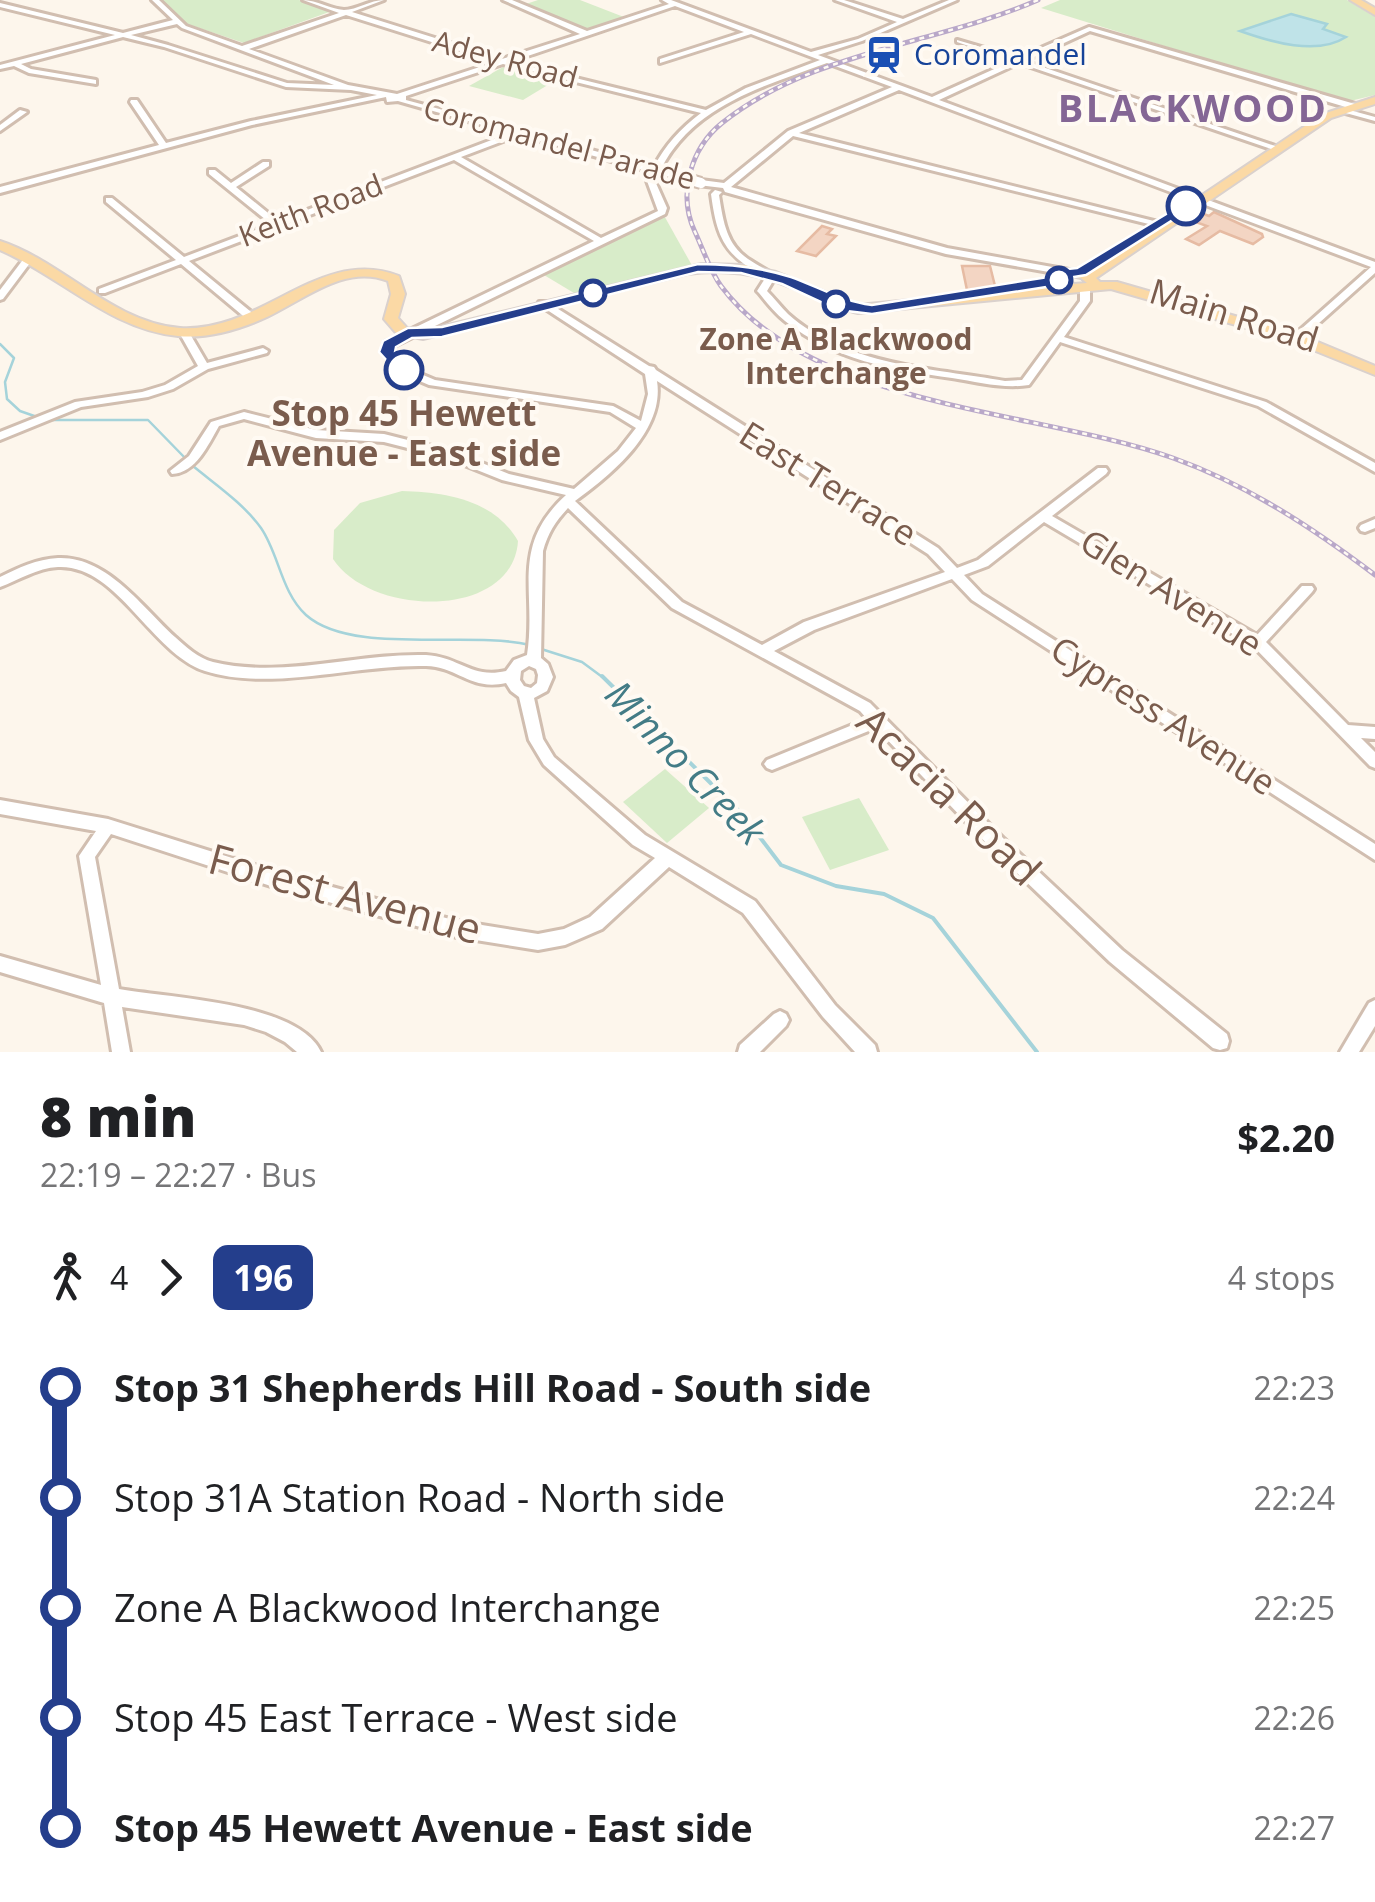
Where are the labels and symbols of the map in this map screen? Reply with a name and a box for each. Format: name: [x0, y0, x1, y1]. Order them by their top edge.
street label: Adey Road: [428, 20, 582, 98]
place label: Coromandel: [914, 33, 1087, 74]
station icon: Coromandel: [863, 34, 905, 76]
district label: BLACKWOOD: [1058, 81, 1328, 133]
street label: Coromandel Parade: [419, 87, 700, 199]
street label: Keith Road: [233, 163, 388, 256]
unlabelled marker: [1167, 187, 1205, 225]
unlabelled marker: [1046, 267, 1072, 293]
street label: Main Road: [1144, 267, 1324, 362]
unlabelled marker: [580, 280, 606, 306]
marker: Zone A Blackwood Interchange: [823, 291, 849, 317]
place label: Zone A Blackwood Interchange: [700, 318, 972, 393]
marker: Stop 45 Hewett Avenue - East side: [385, 351, 423, 389]
place label: Stop 45 Hewett Avenue - East side: [247, 389, 561, 476]
street label: East Terrace: [731, 410, 926, 556]
street label: Glen Avenue: [1072, 517, 1272, 666]
street label: Cypress Avenue: [1042, 624, 1285, 805]
water label: Minno Creek: [595, 668, 779, 856]
street label: Acacia Road: [846, 693, 1054, 897]
street label: Forest Avenue: [203, 829, 488, 956]

